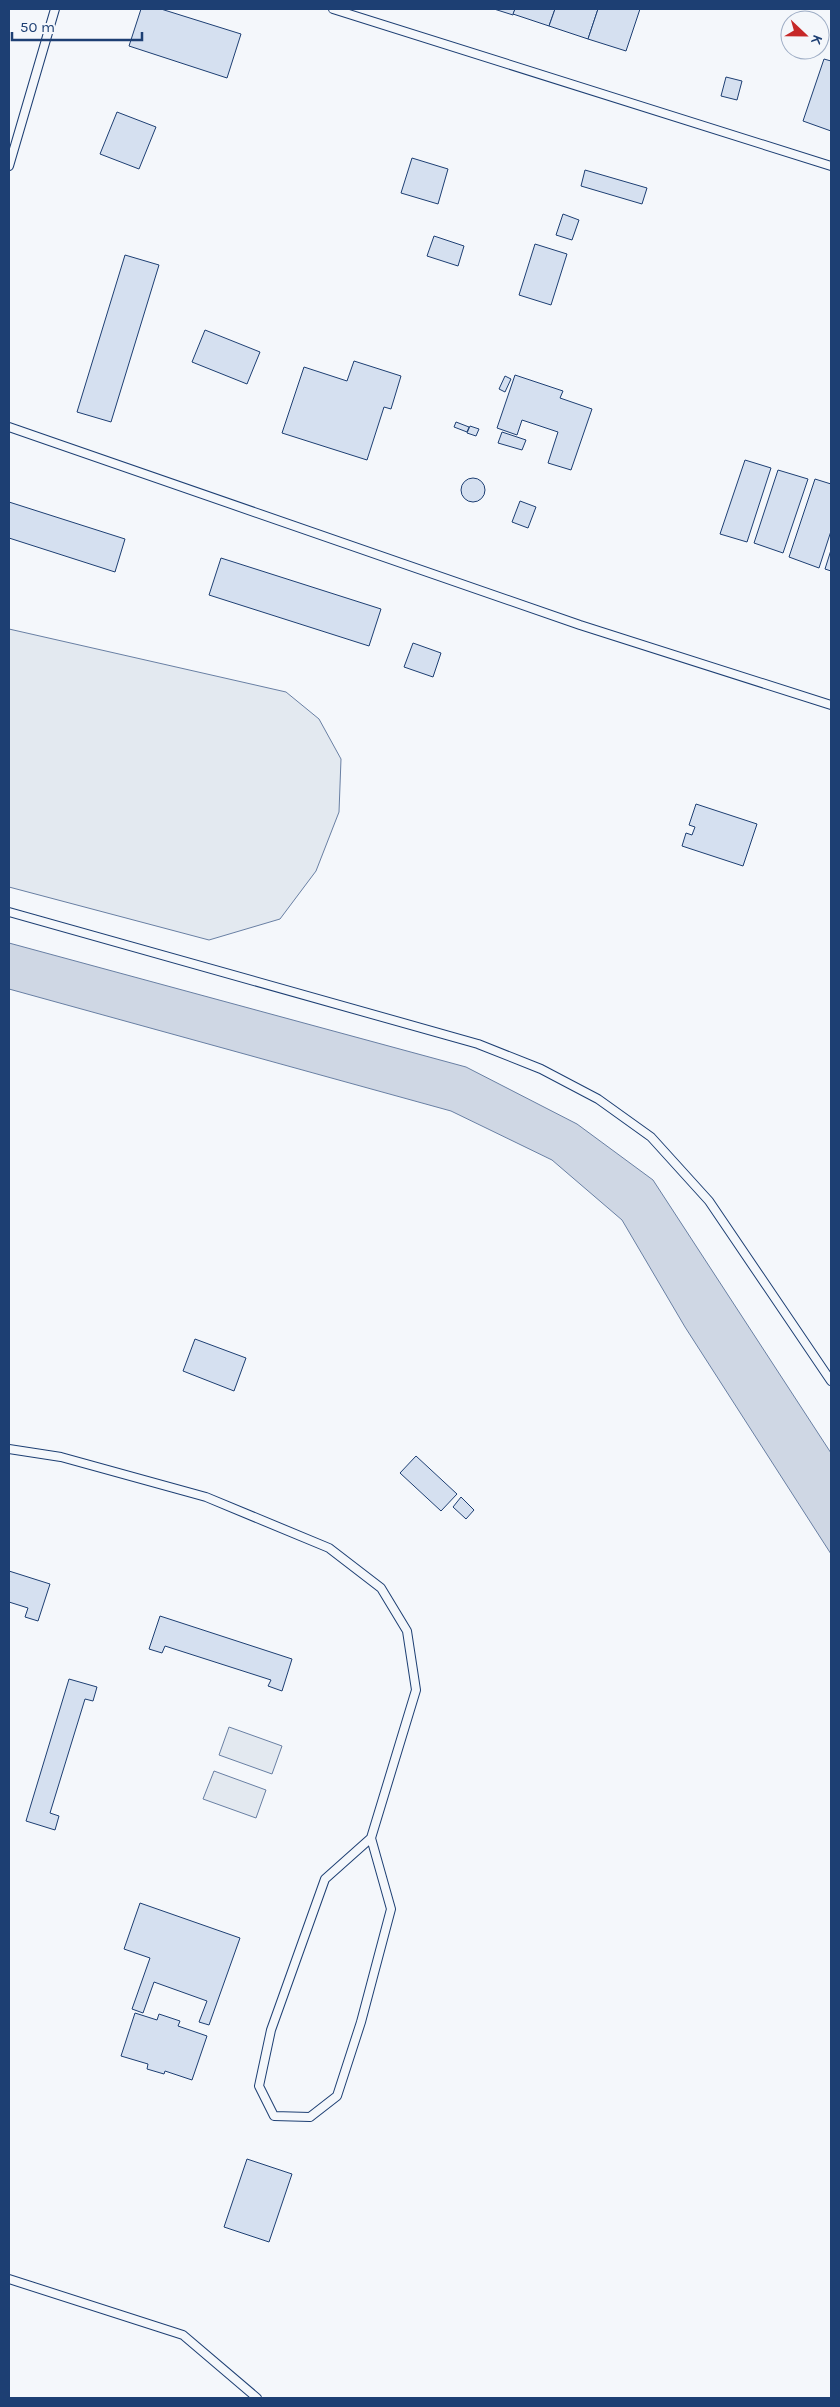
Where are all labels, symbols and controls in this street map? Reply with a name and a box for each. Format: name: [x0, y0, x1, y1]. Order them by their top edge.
scale bar: [12, 10, 142, 42]
north arrow: [780, 10, 830, 60]
text: 50 m: [20, 18, 55, 36]
text: K: [807, 32, 826, 48]

